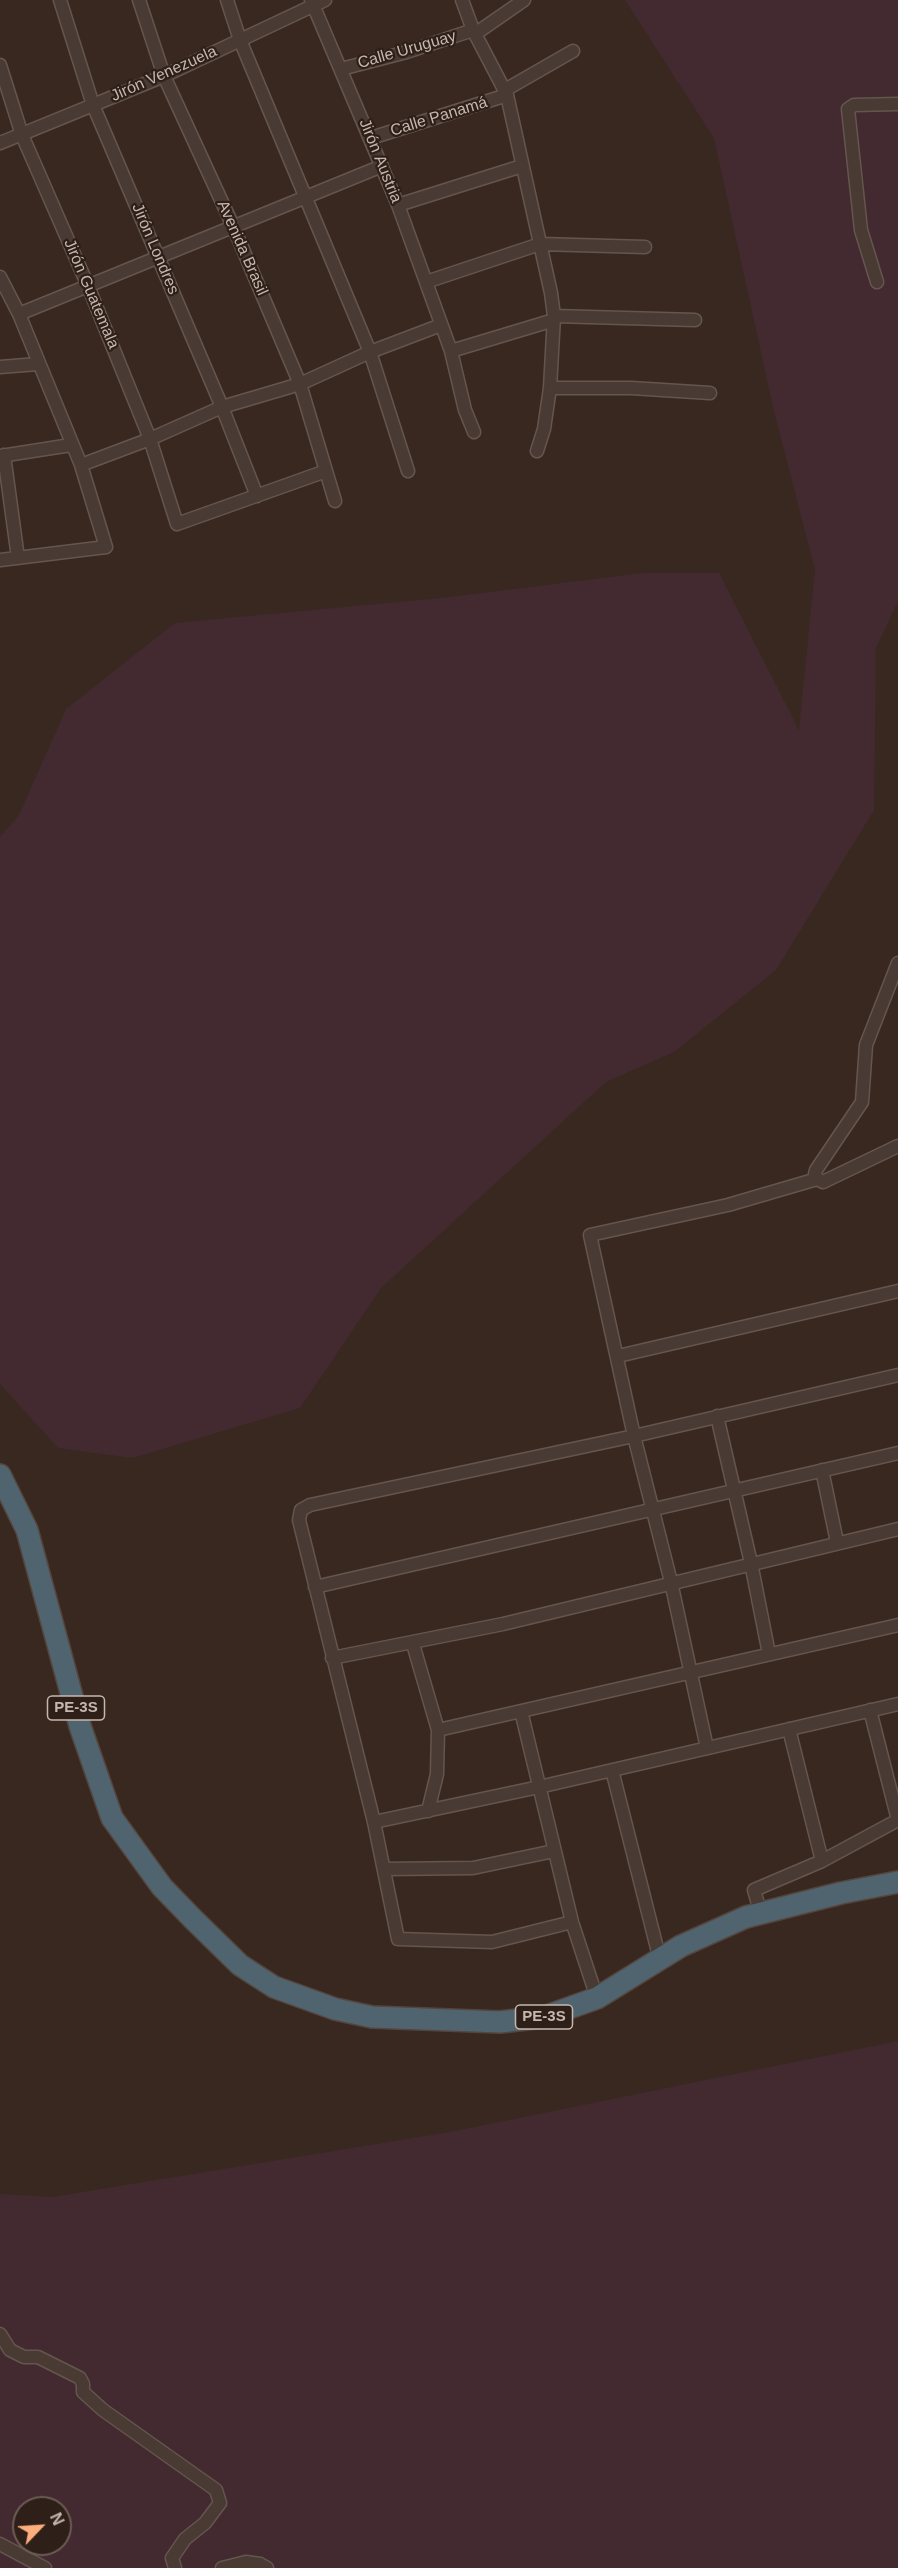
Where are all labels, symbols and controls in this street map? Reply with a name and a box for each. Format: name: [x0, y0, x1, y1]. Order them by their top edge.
street label: Calle Uruguay: [356, 27, 458, 73]
street label: Jirón Venezuela: [108, 42, 220, 106]
street label: Calle Panamá: [388, 93, 490, 141]
street label: Jirón Austria: [354, 116, 406, 206]
street label: Avenida Brasil: [212, 198, 272, 298]
street label: Jirón Londres: [127, 201, 183, 297]
street label: Jirón Guatemala: [59, 236, 123, 352]
road number: PE-3S: [48, 1696, 104, 1720]
road number: PE-3S: [516, 2005, 572, 2029]
north arrow: [12, 2496, 72, 2556]
text: N: [47, 2510, 67, 2528]

